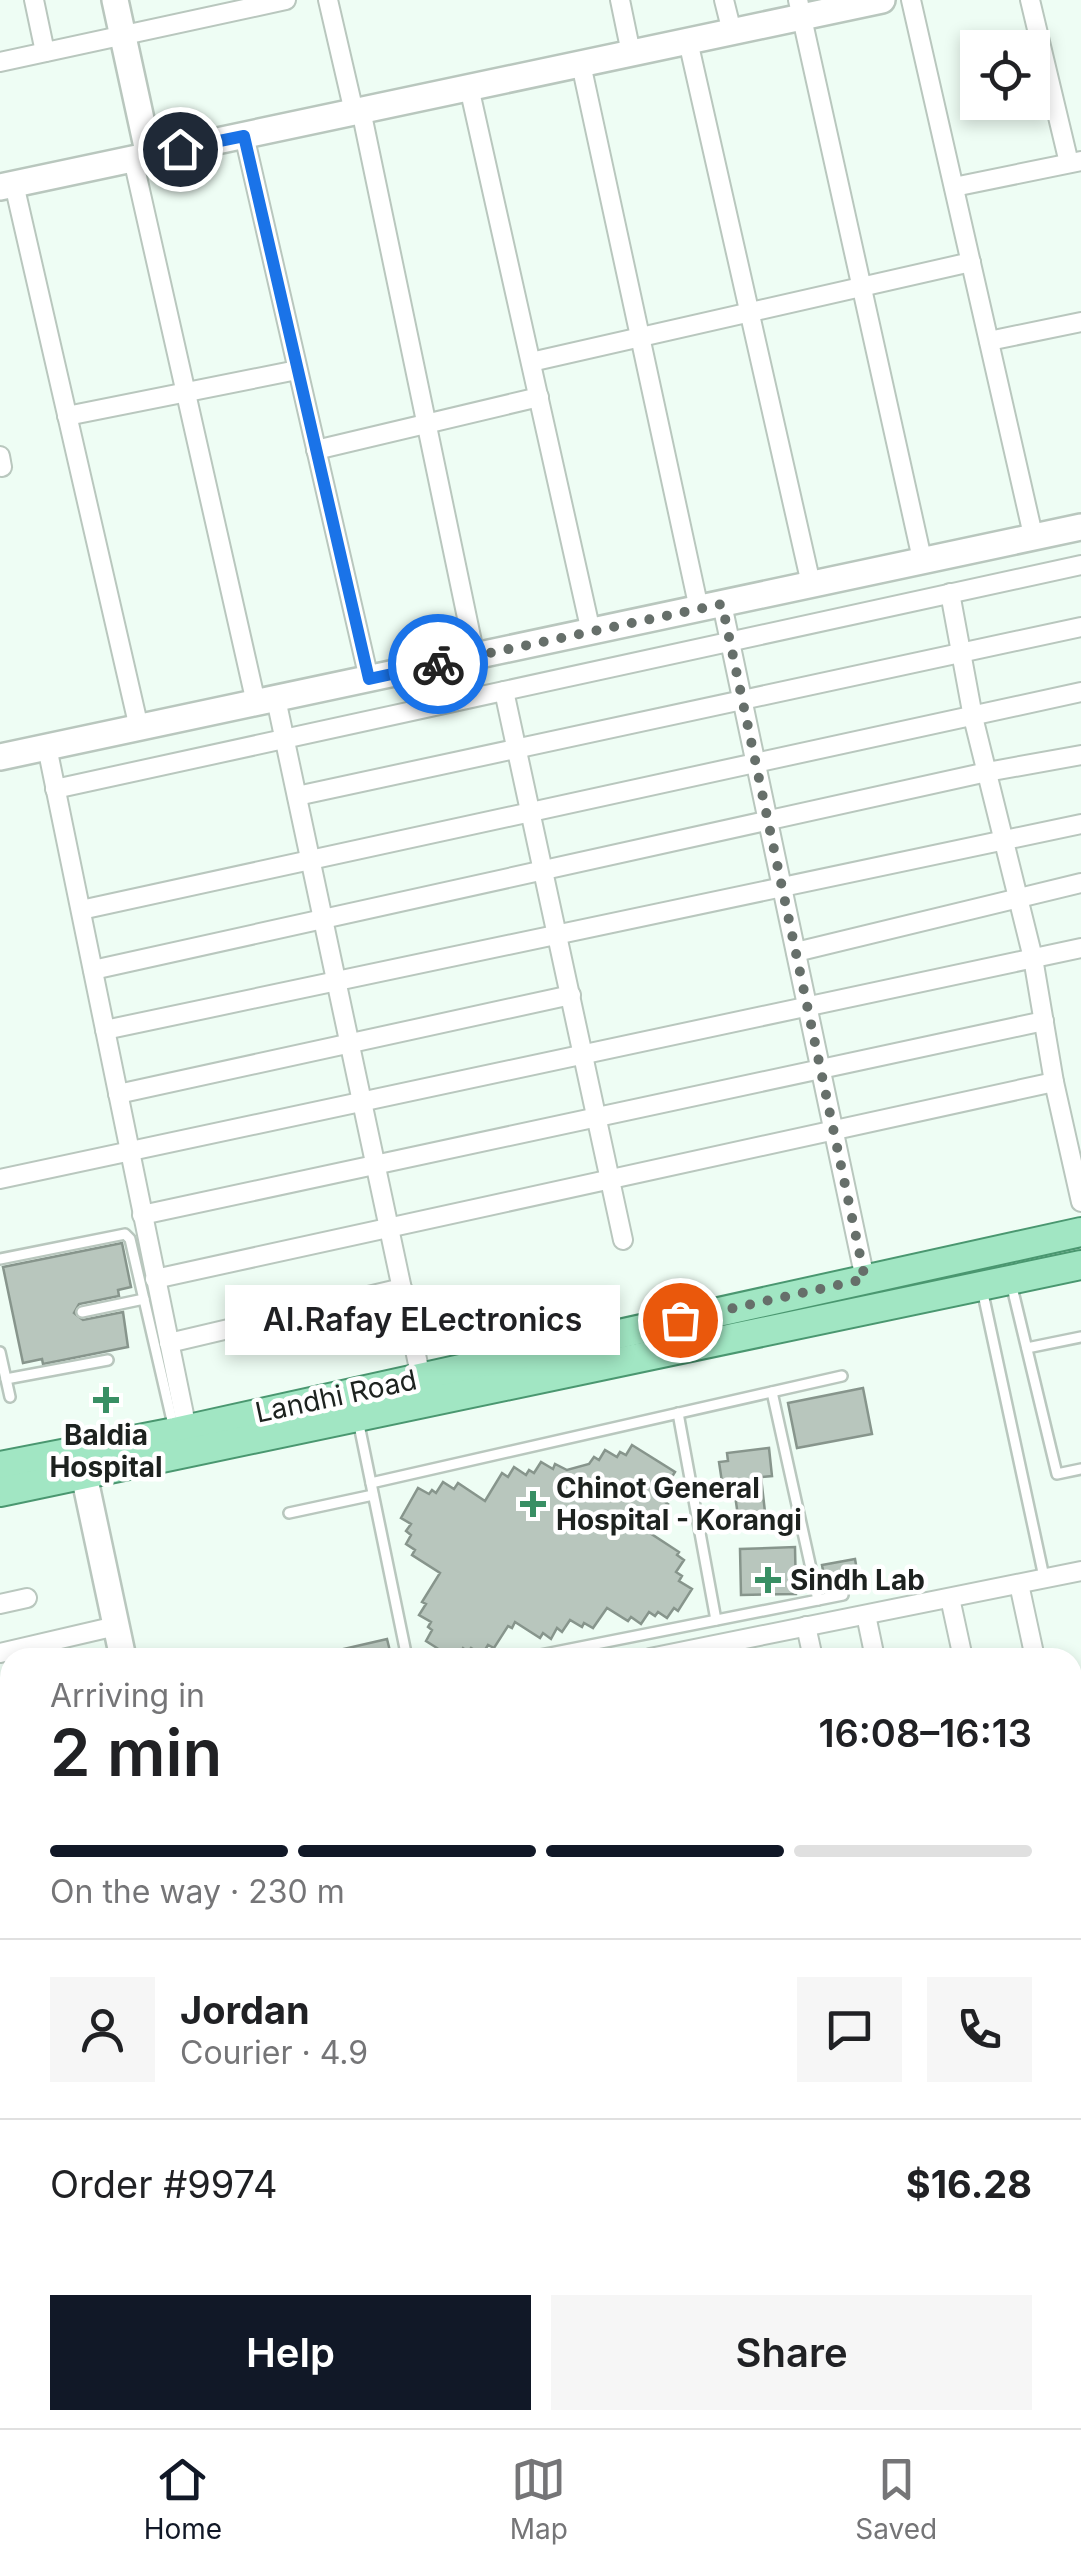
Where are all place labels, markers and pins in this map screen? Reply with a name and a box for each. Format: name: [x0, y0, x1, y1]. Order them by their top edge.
pin: [138, 107, 223, 192]
pin: [638, 1278, 723, 1363]
callout: Al.Rafay ELectronics: [225, 1285, 620, 1355]
marker: Baldia Hospital: [93, 1387, 119, 1413]
place label: Baldia Hospital: [49, 1418, 163, 1484]
place label: Chinot General Hospital - Korangi: [556, 1471, 802, 1537]
marker: Chinot General Hospital - Korangi: [520, 1491, 546, 1517]
place label: Sindh Lab: [790, 1563, 925, 1597]
marker: Sindh Lab: [755, 1567, 781, 1593]

